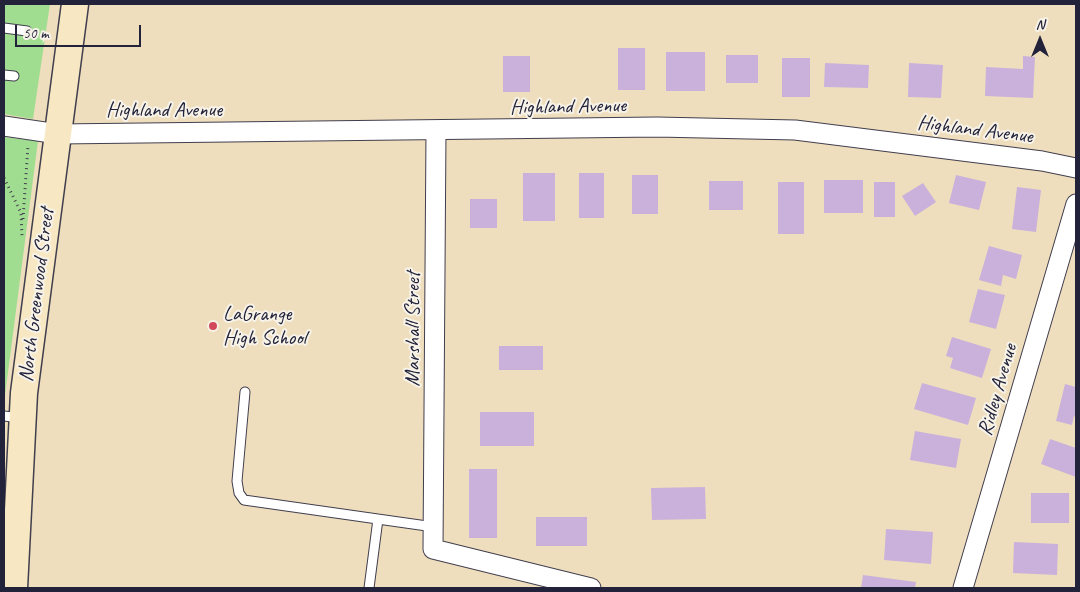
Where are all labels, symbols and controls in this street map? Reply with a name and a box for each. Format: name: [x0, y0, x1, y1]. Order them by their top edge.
scale bar: [18, 15, 144, 47]
north arrow: [1015, 15, 1065, 65]
text: N: [1036, 16, 1044, 33]
text: 50 m: [23, 24, 49, 43]
street label: Highland Avenue: [510, 93, 626, 121]
street label: Highland Avenue: [106, 97, 222, 123]
street label: Highland Avenue: [916, 110, 1034, 150]
street label: North Greenwood Street: [14, 207, 60, 383]
street label: Marshall Street: [400, 272, 426, 386]
place label: LaGrange High School: [223, 301, 306, 351]
marker: LaGrange High School: [207, 320, 219, 332]
street label: Ridley Avenue: [973, 341, 1023, 439]

